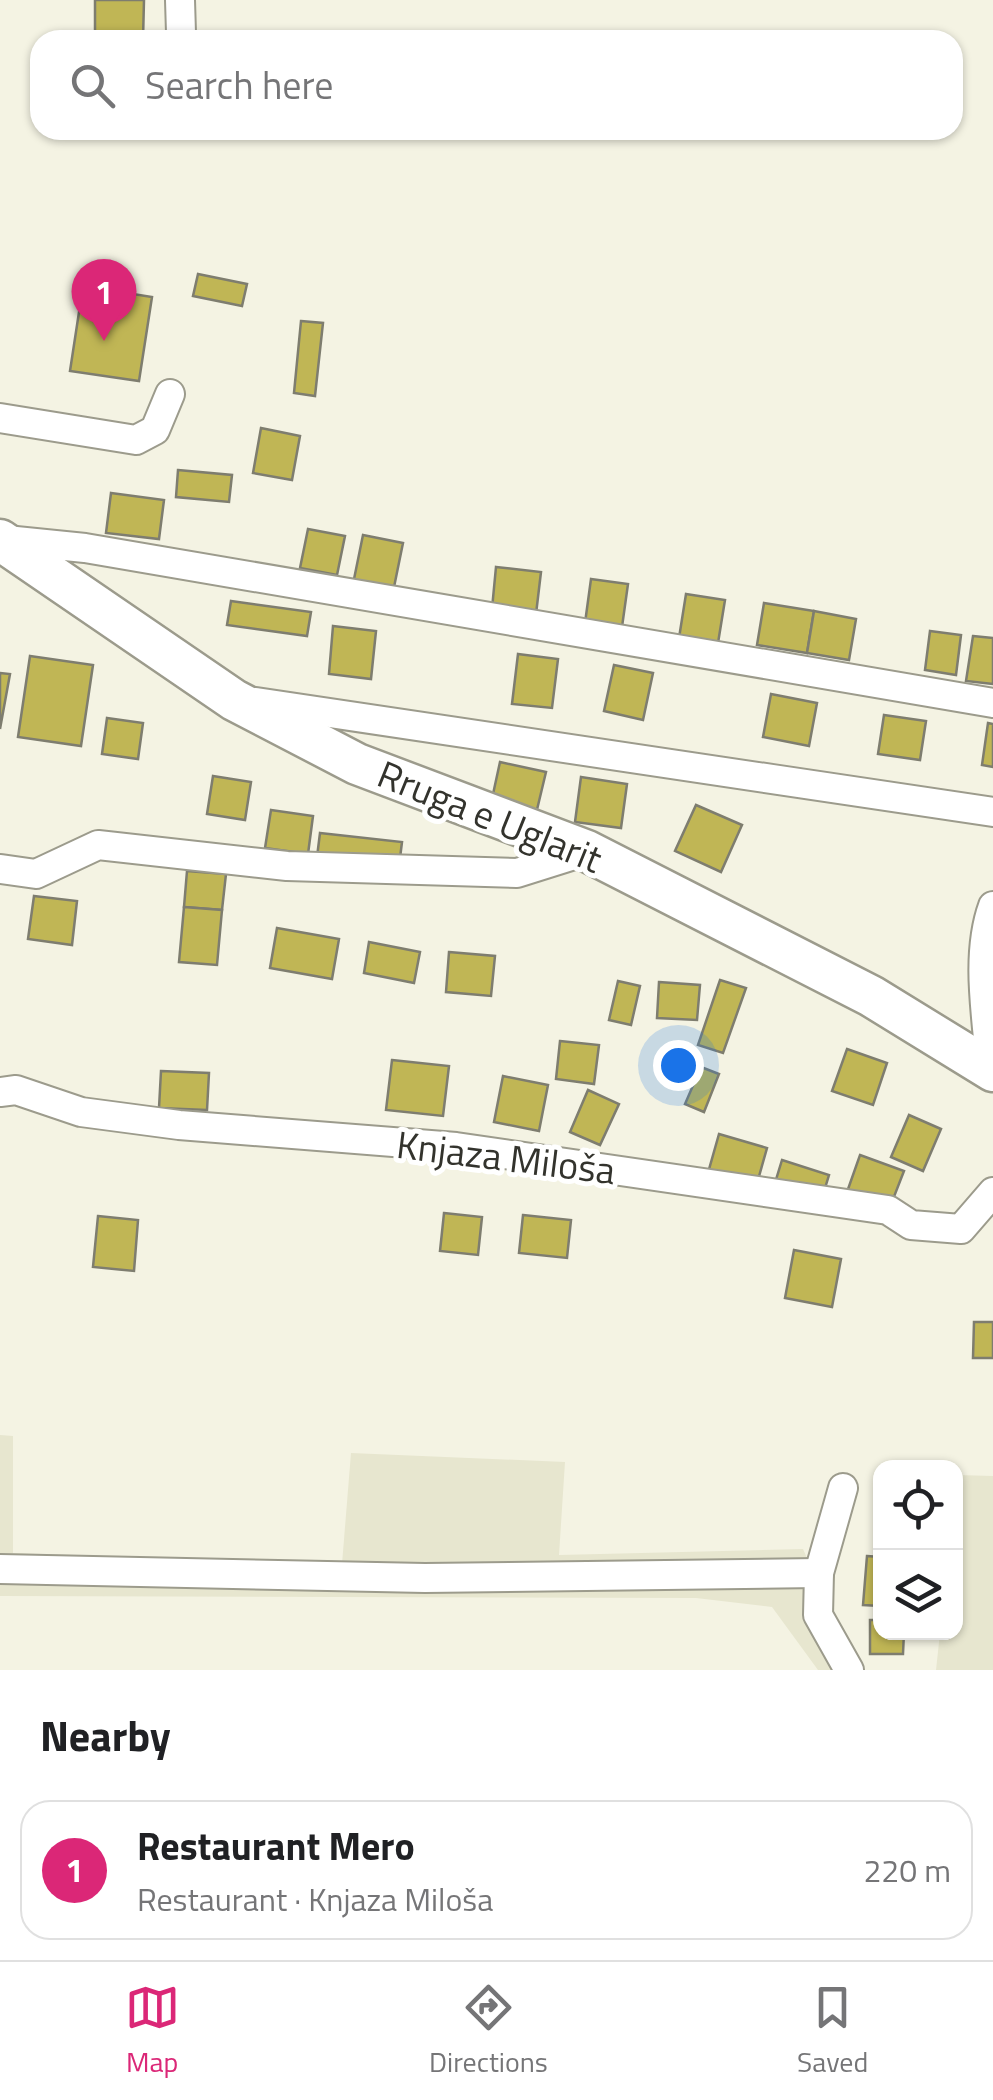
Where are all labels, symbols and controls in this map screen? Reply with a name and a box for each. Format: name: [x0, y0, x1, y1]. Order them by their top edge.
search box: [30, 30, 963, 140]
text: Search here: [145, 56, 333, 114]
icon: search: [65, 58, 120, 113]
pin: 1: [72, 258, 136, 341]
street label: Rruga e Uglarit: [369, 745, 611, 887]
your location: [653, 1040, 704, 1091]
street label: Knjaza Miloša: [393, 1115, 619, 1199]
map controls: [873, 1460, 963, 1640]
button: locate: [873, 1460, 963, 1550]
button: layers: [873, 1550, 963, 1640]
text: Nearby: [40, 1703, 171, 1767]
text: Restaurant Mero: [137, 1817, 415, 1875]
text: 1: [66, 1846, 83, 1894]
text: 220 m: [863, 1846, 951, 1894]
text: Restaurant · Knjaza Miloša: [137, 1875, 493, 1923]
tab: Map: [125, 1980, 180, 2083]
tab: Directions: [429, 1980, 548, 2083]
tab: Saved: [797, 1980, 868, 2083]

